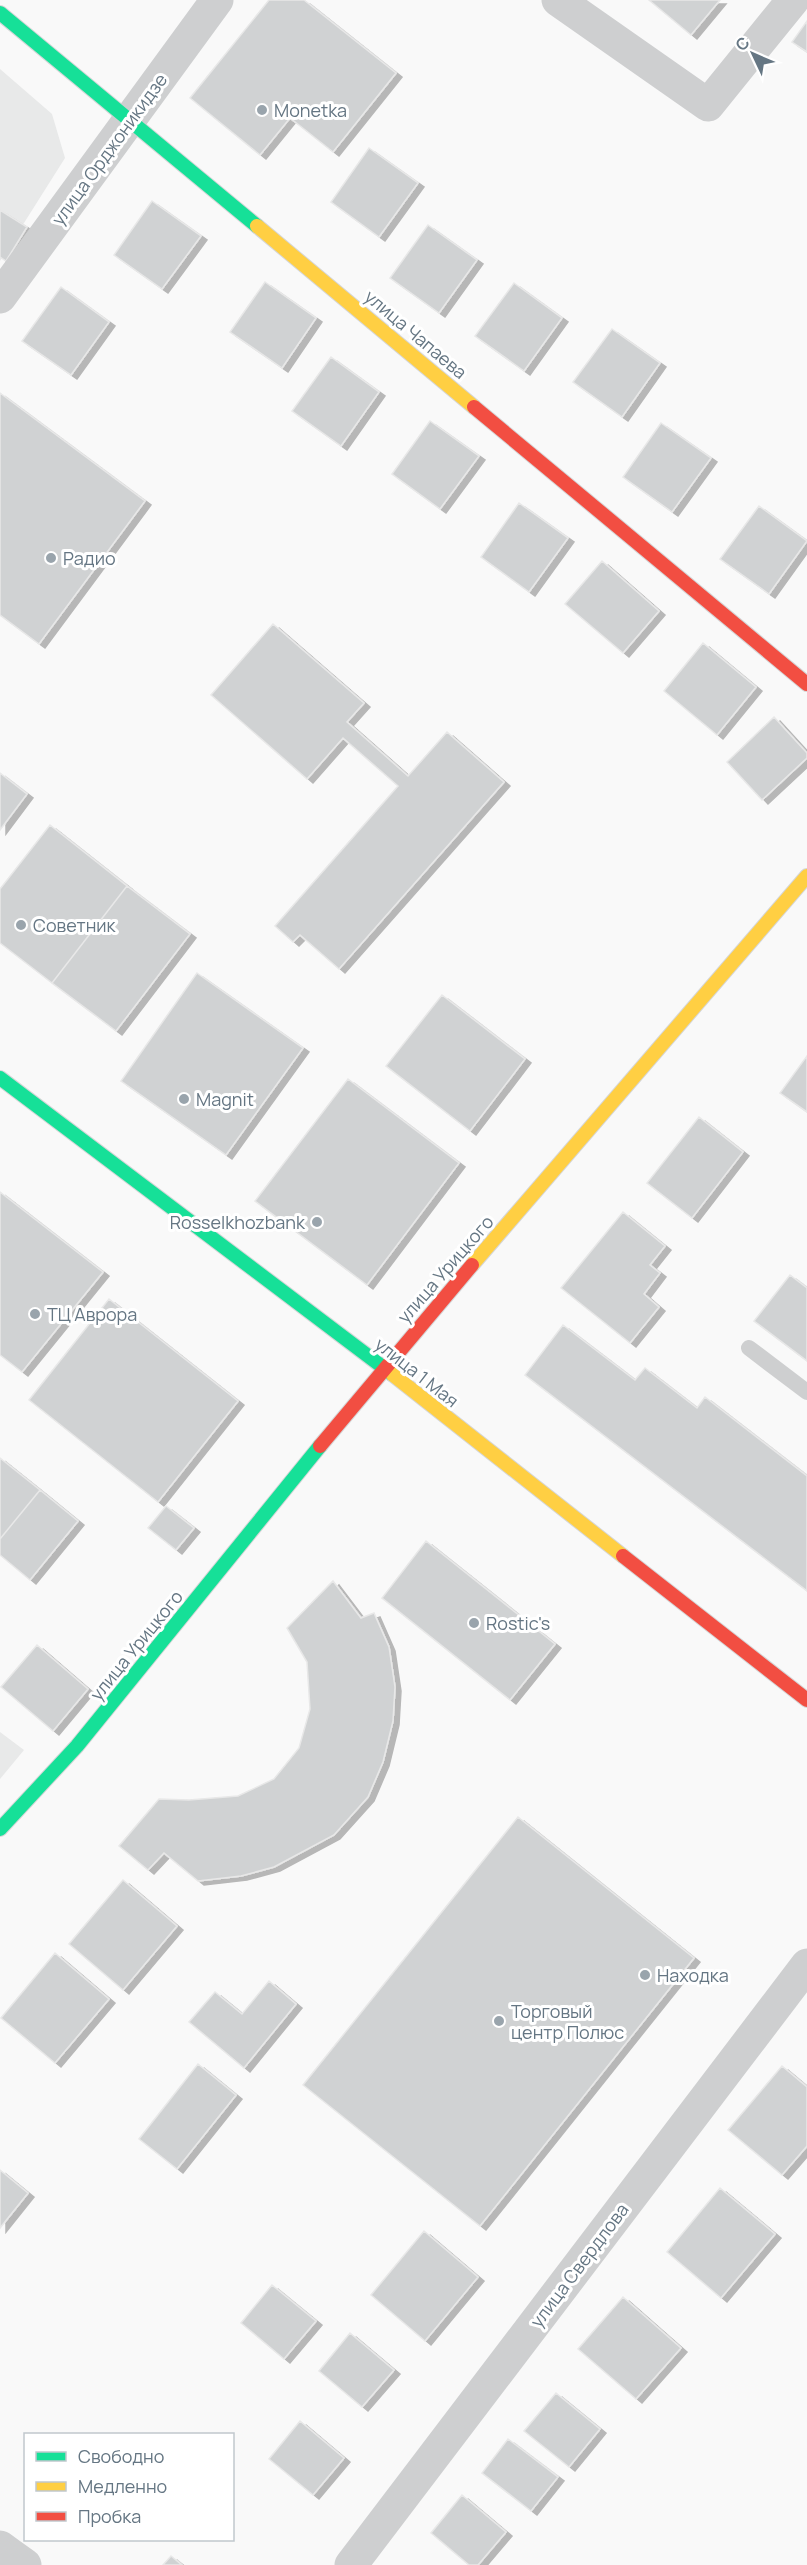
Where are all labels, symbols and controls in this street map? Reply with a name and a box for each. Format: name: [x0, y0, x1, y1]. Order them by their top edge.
north arrow: [723, 24, 783, 84]
text: С: [730, 32, 754, 55]
street label: улица Орджоникидзе: [46, 68, 172, 230]
place label: Monetka: [274, 98, 347, 122]
marker: Monetka: [255, 103, 269, 117]
street label: улица Чапаева: [360, 284, 472, 384]
place label: Радио: [63, 546, 116, 570]
marker: Радио: [44, 551, 58, 565]
place label: Советник: [33, 913, 117, 937]
marker: Советник: [14, 918, 28, 932]
place label: Magnit: [196, 1087, 254, 1111]
marker: Magnit: [177, 1092, 191, 1106]
place label: Rosselkhozbank: [170, 1210, 306, 1234]
street label: улица Урицкого: [392, 1210, 498, 1328]
marker: Rosselkhozbank: [310, 1215, 324, 1229]
place label: ТЦ Аврора: [47, 1302, 137, 1326]
marker: ТЦ Аврора: [28, 1307, 42, 1321]
street label: улица 1 Мая: [370, 1332, 464, 1412]
street label: улица Урицкого: [84, 1585, 188, 1705]
place label: Rostic's: [486, 1611, 550, 1635]
marker: Rostic's: [467, 1616, 481, 1630]
place label: Находка: [657, 1963, 729, 1987]
marker: Находка: [638, 1968, 652, 1982]
place label: Торговый центр Полюс: [511, 1999, 624, 2044]
marker: Торговый центр Полюс: [492, 2014, 506, 2028]
street label: улица Свердлова: [524, 2198, 634, 2332]
legend: [24, 2433, 234, 2541]
text: Свободно: [78, 2444, 164, 2468]
text: Медленно: [78, 2474, 167, 2498]
text: Пробка: [78, 2504, 141, 2528]

